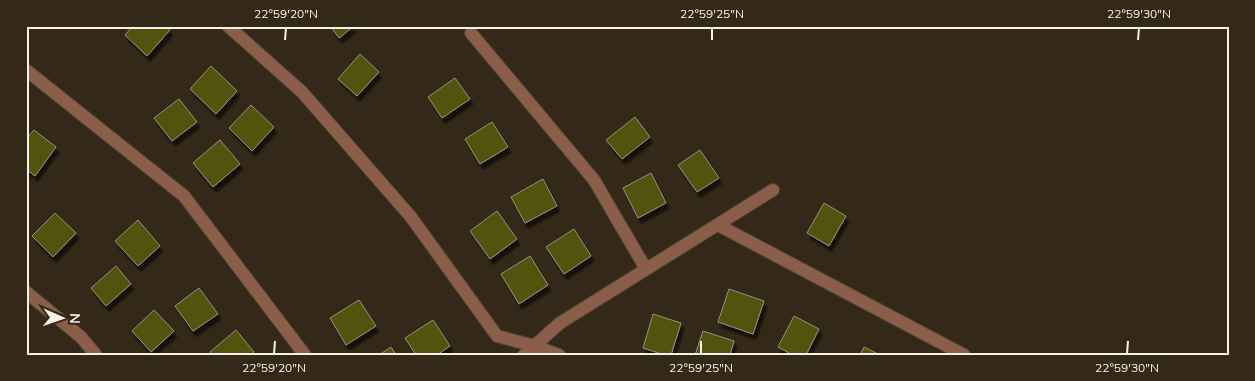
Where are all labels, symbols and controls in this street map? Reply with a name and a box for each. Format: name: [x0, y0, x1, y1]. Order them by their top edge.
text: 22°59'20"N: [254, 6, 318, 21]
text: 22°59'25"N: [680, 6, 744, 21]
text: 22°59'30"N: [1107, 6, 1171, 21]
north arrow: [38, 294, 88, 344]
text: N: [66, 313, 84, 324]
text: 22°59'20"N: [242, 360, 306, 375]
text: 22°59'25"N: [669, 360, 733, 375]
text: 22°59'30"N: [1095, 360, 1159, 375]

